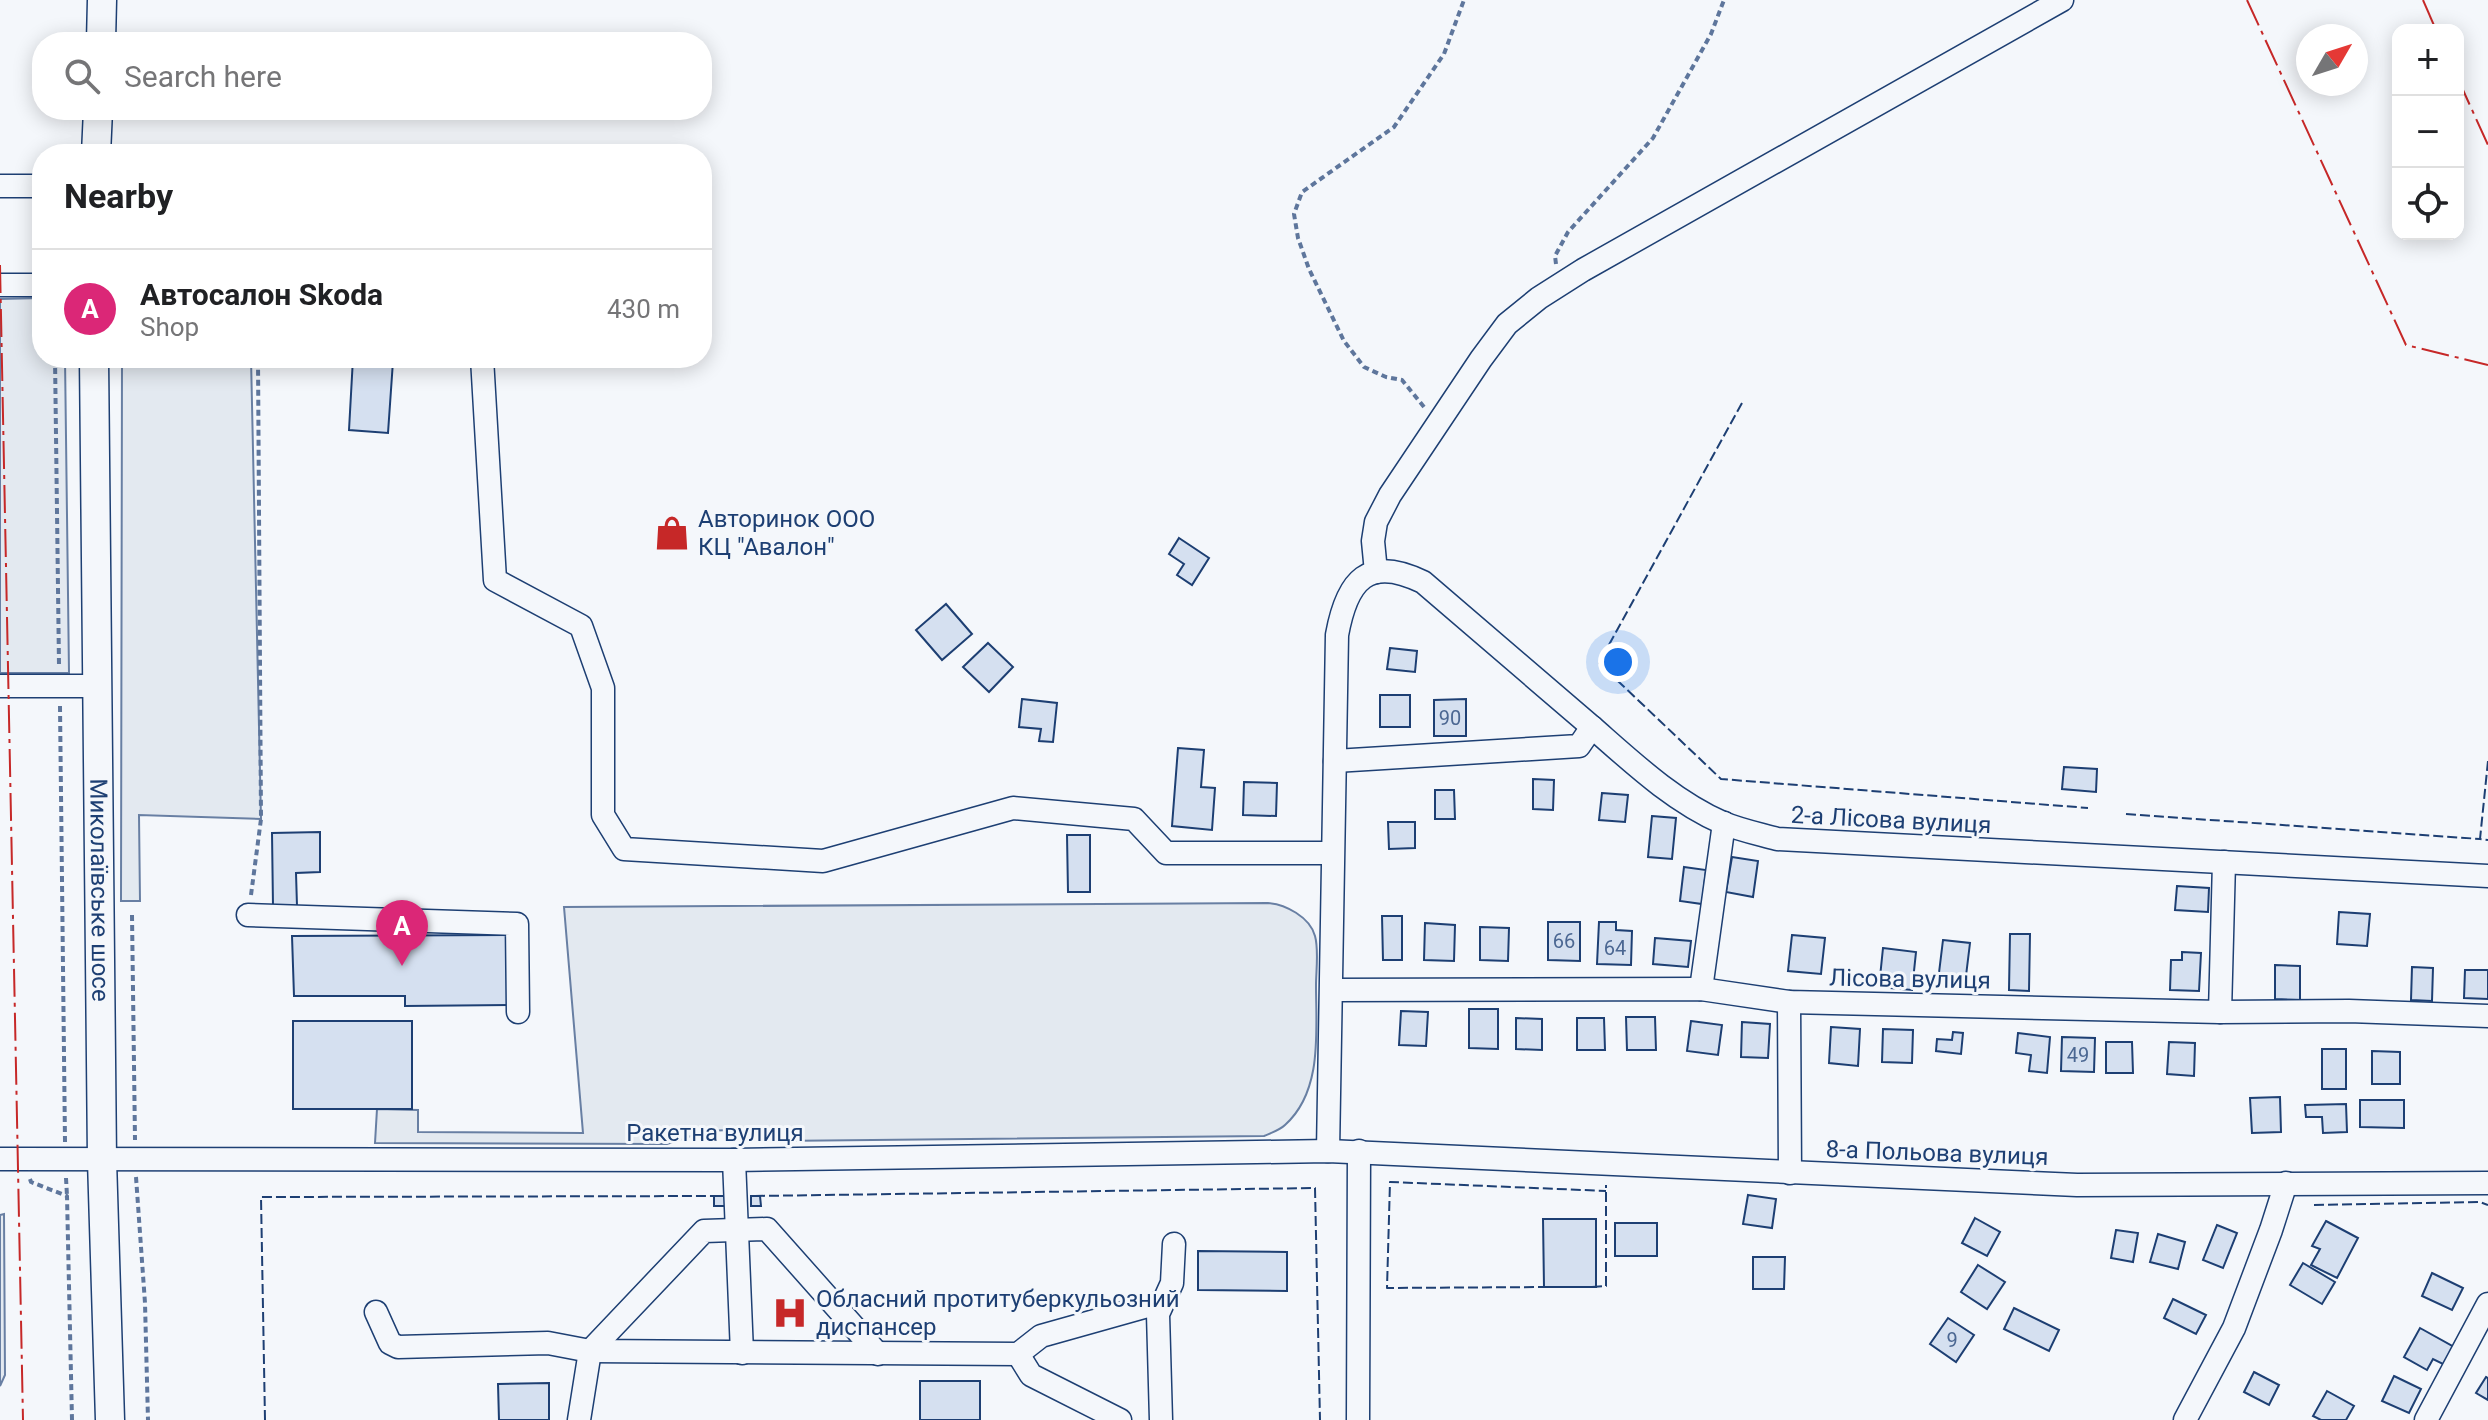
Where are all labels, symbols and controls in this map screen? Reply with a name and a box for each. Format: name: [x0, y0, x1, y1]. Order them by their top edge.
north arrow: [2296, 24, 2368, 96]
map controls: [2392, 24, 2464, 240]
button: +: [2392, 24, 2464, 96]
search box: [32, 32, 712, 120]
icon: search: [60, 54, 104, 98]
text: Search here: [124, 59, 282, 94]
button: −: [2392, 96, 2464, 168]
button: locate: [2392, 168, 2464, 240]
text: Nearby: [64, 176, 173, 216]
text: Автосалон Skoda: [140, 277, 383, 312]
text: A: [81, 294, 99, 324]
text: 430 m: [607, 294, 680, 324]
text: Shop: [140, 312, 199, 342]
place label: Авторинок ООО КЦ "Авалон": [698, 505, 875, 561]
shop icon: Авторинок ООО КЦ "Авалон": [653, 514, 691, 552]
your location: [1598, 642, 1638, 682]
house number: 90: [1439, 706, 1461, 730]
street label: Миколаївське шосе: [84, 778, 114, 1002]
street label: 2-а Лісова вулиця: [1790, 801, 1992, 839]
pin: A: [376, 900, 428, 966]
house number: 66: [1553, 929, 1575, 953]
house number: 64: [1604, 936, 1626, 960]
street label: Лісова вулиця: [1829, 964, 1991, 994]
house number: 49: [2067, 1043, 2089, 1067]
street label: Ракетна вулиця: [626, 1119, 804, 1147]
street label: 8-а Польова вулиця: [1825, 1135, 2049, 1171]
place label: Обласний протитуберкульозний диспансер: [816, 1285, 1180, 1341]
hospital icon: Обласний протитуберкульозний диспансер: [771, 1294, 809, 1332]
house number: 9: [1946, 1328, 1958, 1352]

